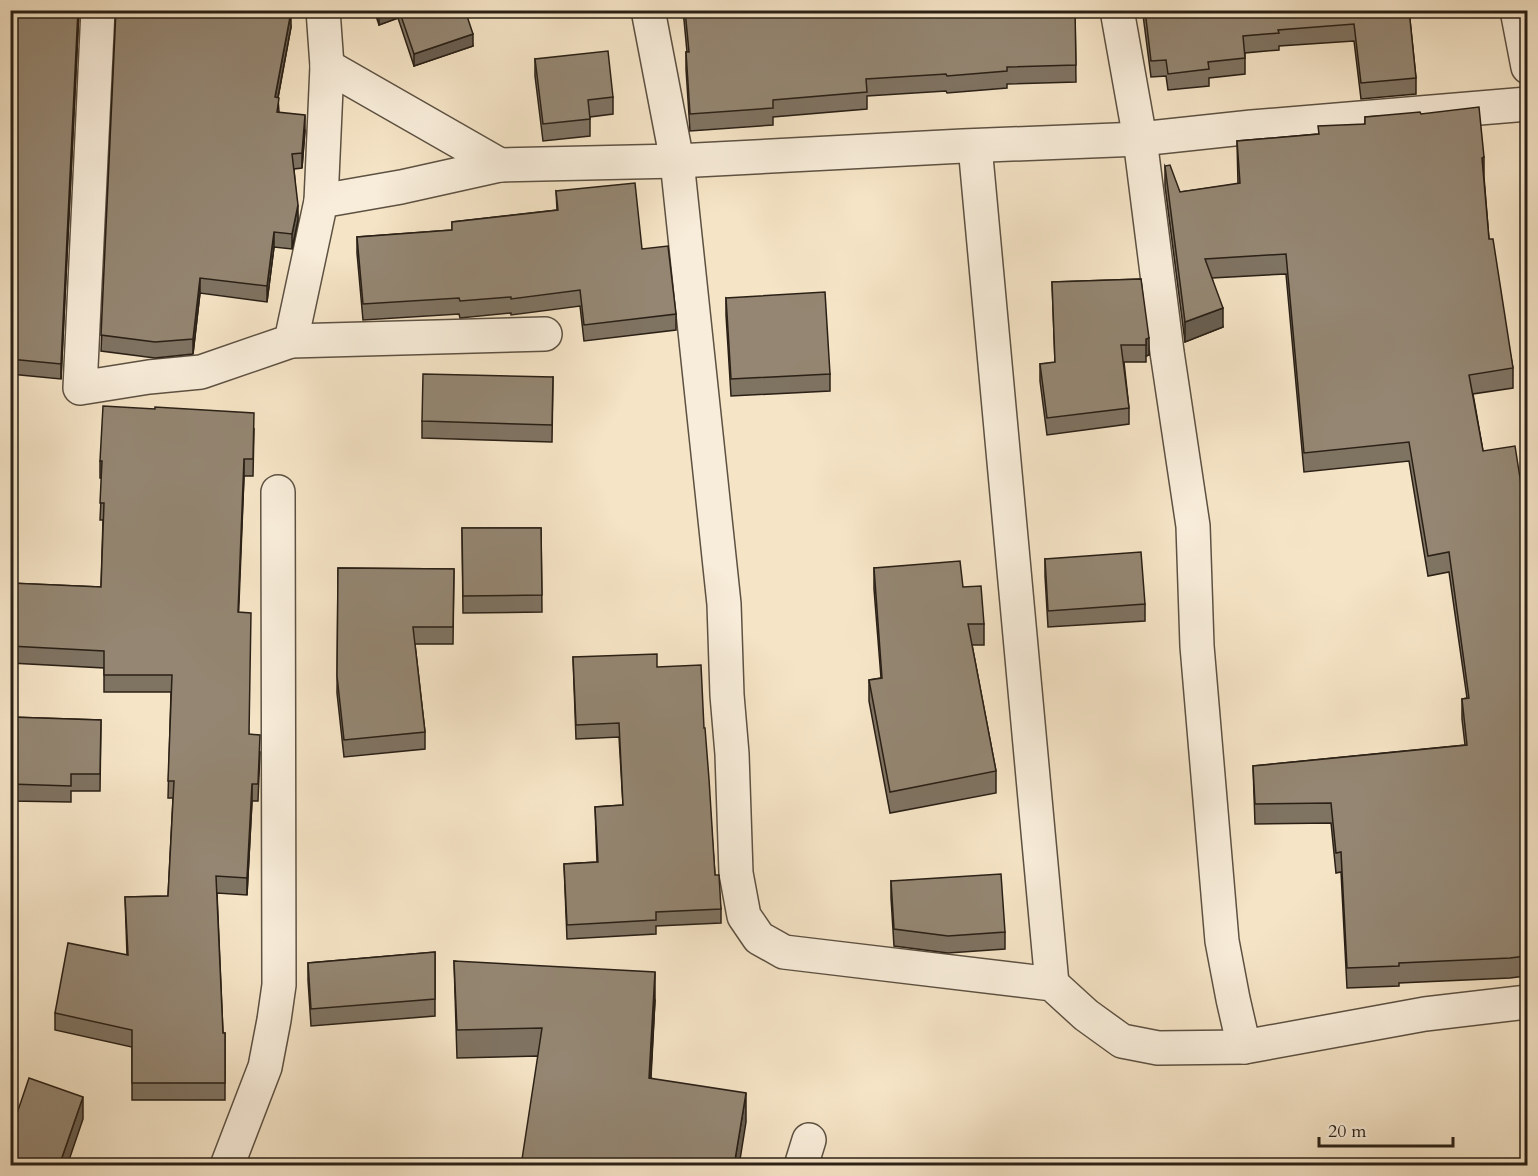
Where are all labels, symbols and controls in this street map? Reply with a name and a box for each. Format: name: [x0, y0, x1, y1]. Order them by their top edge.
scale bar: [1319, 1110, 1452, 1148]
text: 20 m: [1328, 1119, 1367, 1144]

